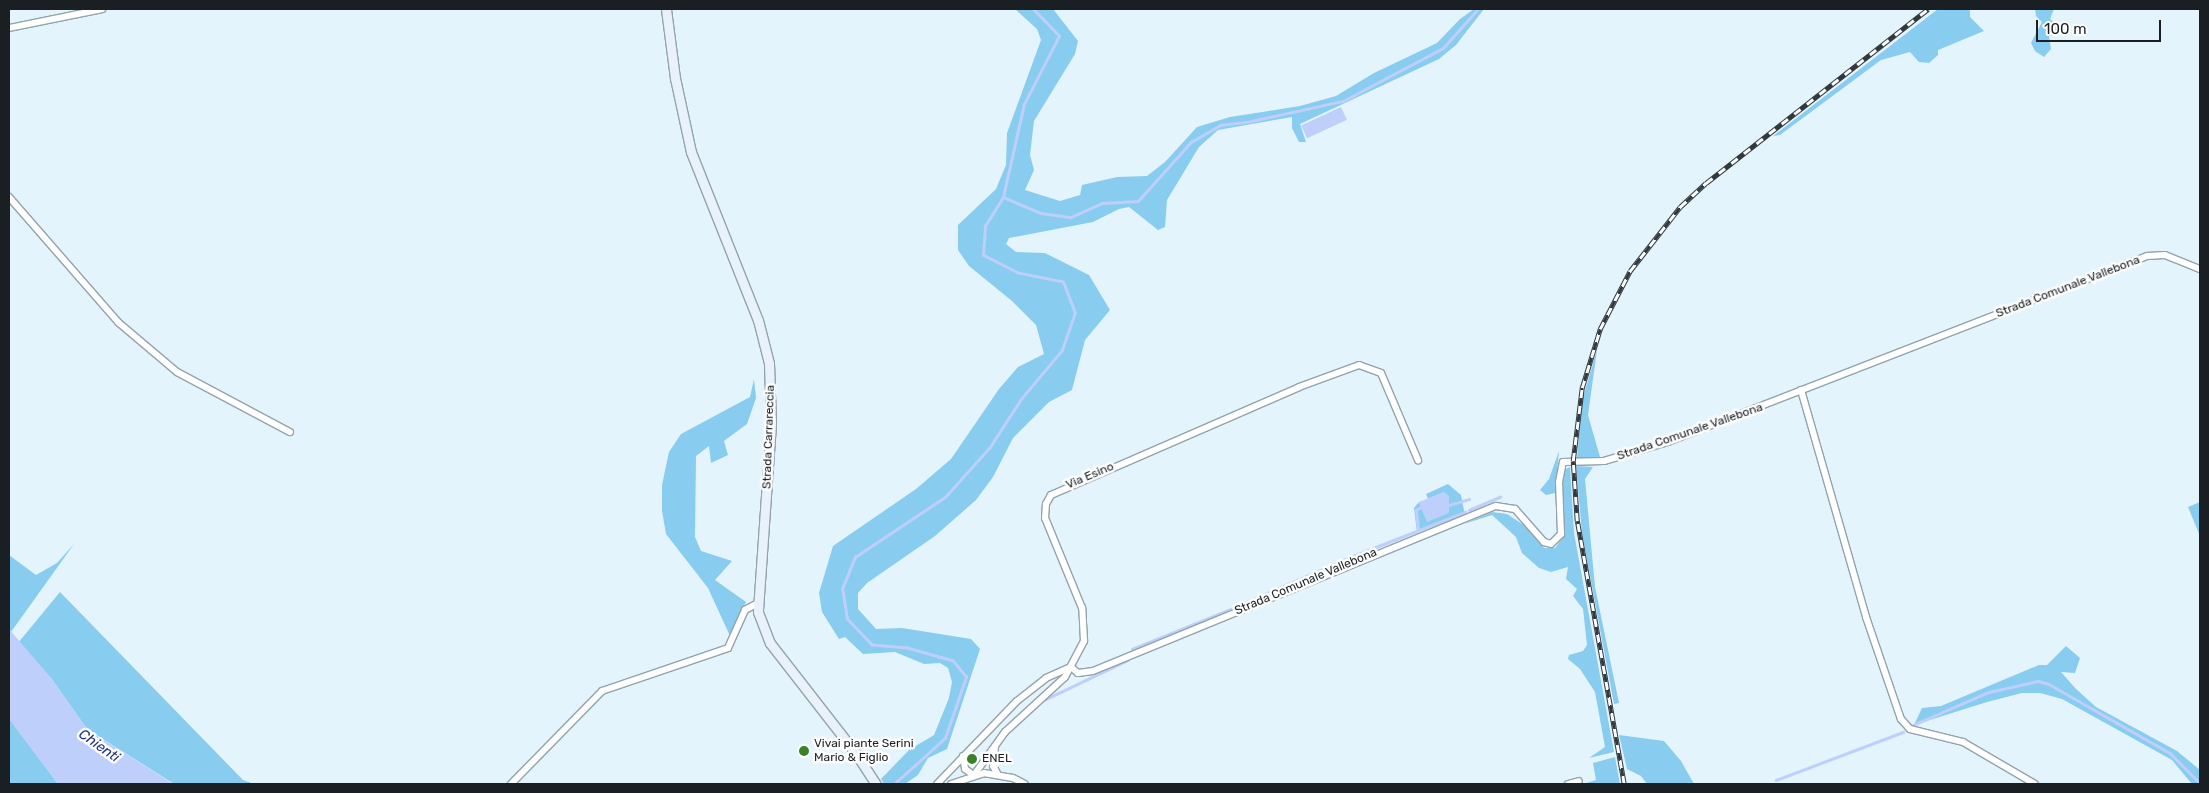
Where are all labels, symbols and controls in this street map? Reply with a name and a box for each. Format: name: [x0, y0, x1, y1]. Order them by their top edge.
scale bar: [2039, 10, 2164, 42]
text: 100 m: [2044, 20, 2086, 38]
street label: Strada Comunale Vallebona: [1994, 253, 2142, 321]
street label: Strada Carrareccia: [760, 385, 778, 489]
street label: Strada Comunale Vallebona: [1615, 400, 1765, 464]
street label: Via Esino: [1064, 459, 1116, 493]
street label: Strada Comunale Vallebona: [1233, 545, 1379, 619]
water label: Chienti: [75, 726, 123, 766]
place label: Vivai piante Serini Mario & Figlio: [814, 737, 914, 765]
marker: Vivai piante Serini Mario & Figlio: [798, 745, 810, 757]
place label: ENEL: [982, 752, 1012, 766]
marker: ENEL: [966, 753, 978, 765]

